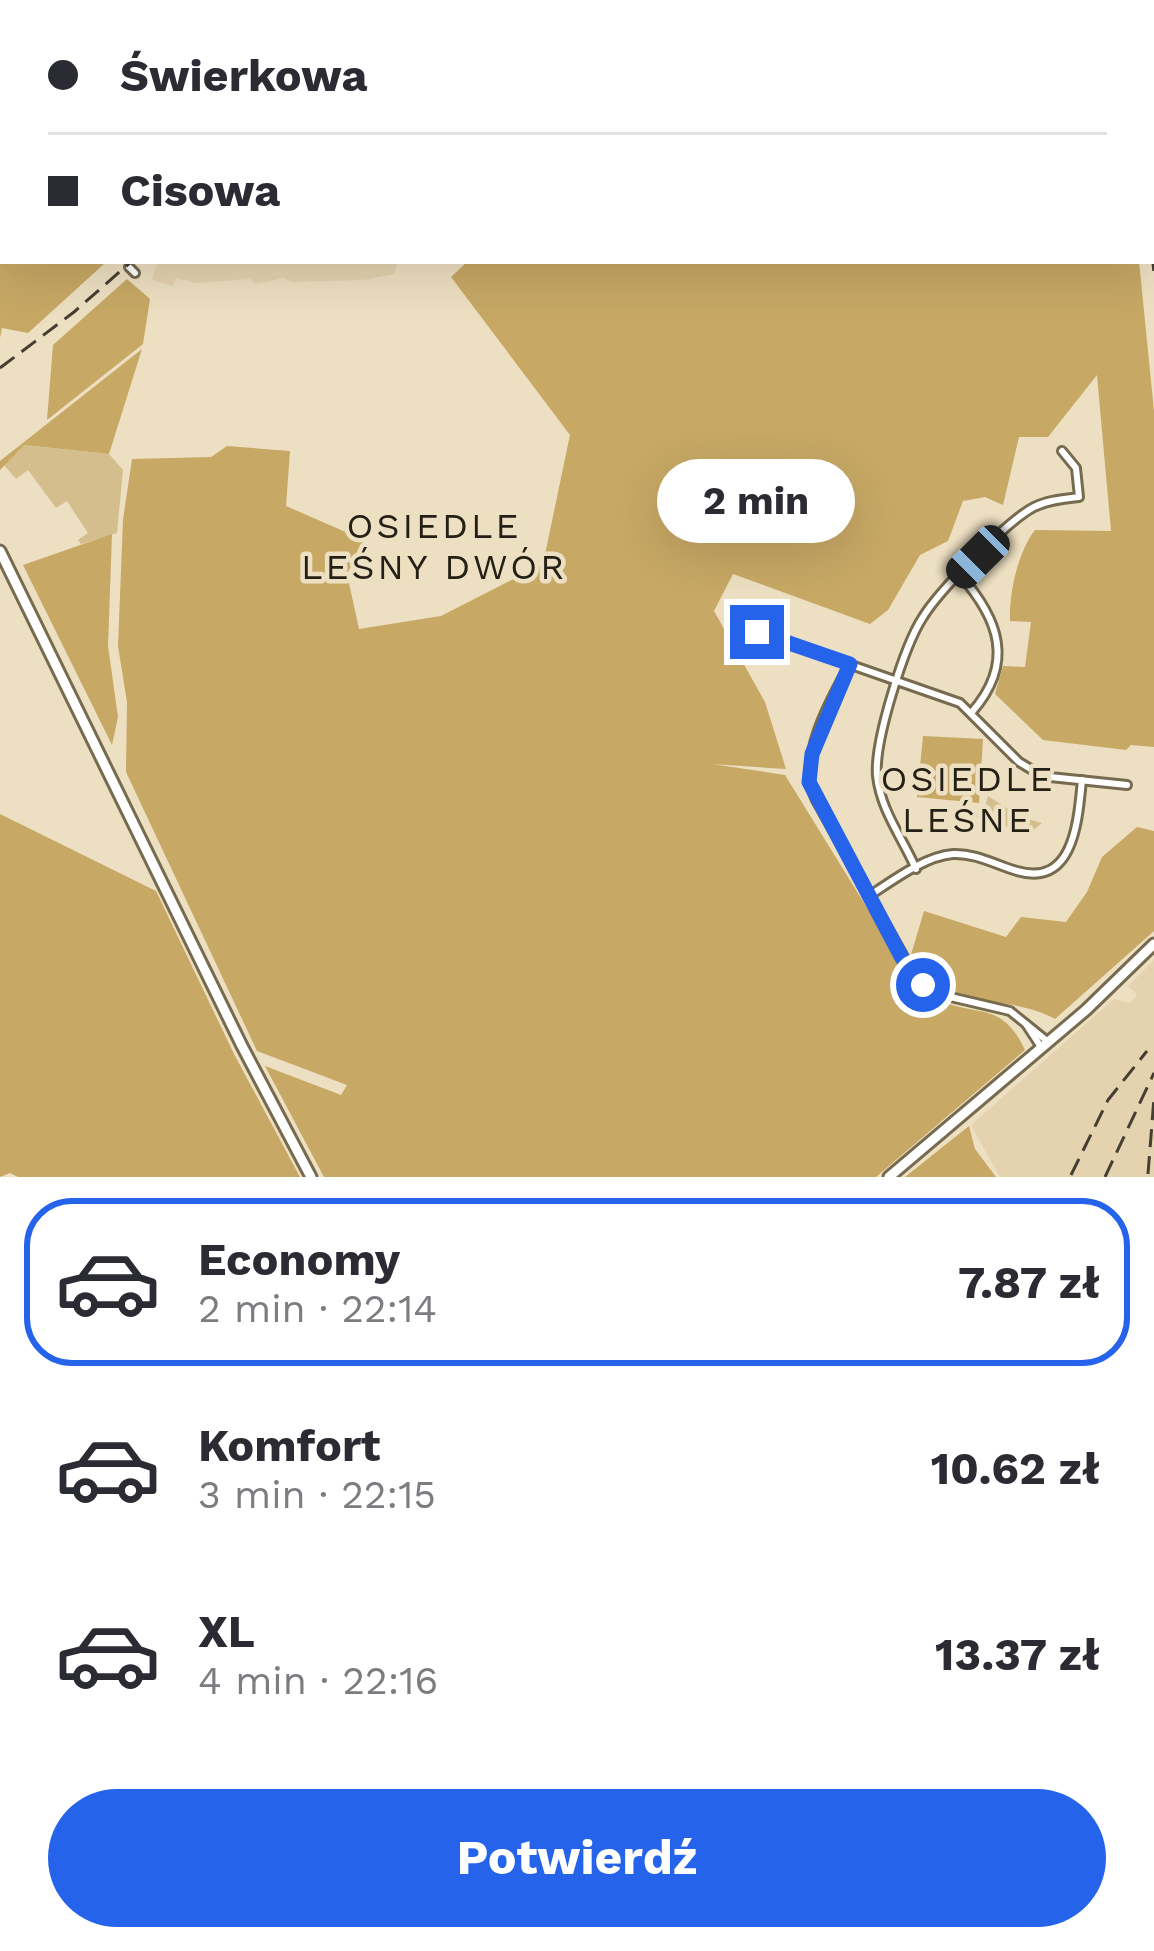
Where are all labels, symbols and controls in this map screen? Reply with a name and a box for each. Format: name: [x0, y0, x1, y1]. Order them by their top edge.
text: Świerkowa: [120, 49, 367, 102]
text: Cisowa: [120, 164, 280, 217]
callout: 2 min: [658, 458, 856, 542]
text: 2 min: [703, 478, 809, 523]
district label: OSIEDLE LEŚNY DWÓR: [301, 505, 567, 588]
car: [940, 519, 1016, 595]
route end: [730, 605, 784, 659]
district label: OSIEDLE LEŚNE: [880, 758, 1056, 841]
route start: [896, 958, 950, 1012]
icon: car: [54, 1228, 162, 1336]
text: Economy: [198, 1233, 400, 1286]
text: 7.87 zł: [958, 1256, 1100, 1309]
text: 2 min · 22:14: [198, 1286, 437, 1331]
icon: car: [54, 1414, 162, 1522]
text: Komfort: [198, 1419, 380, 1472]
text: 10.62 zł: [931, 1442, 1100, 1495]
text: 3 min · 22:15: [198, 1472, 436, 1517]
icon: car: [54, 1600, 162, 1708]
text: XL: [198, 1605, 255, 1658]
text: 13.37 zł: [935, 1628, 1100, 1681]
text: 4 min · 22:16: [198, 1658, 438, 1703]
button: Potwierdź: [48, 1789, 1106, 1927]

